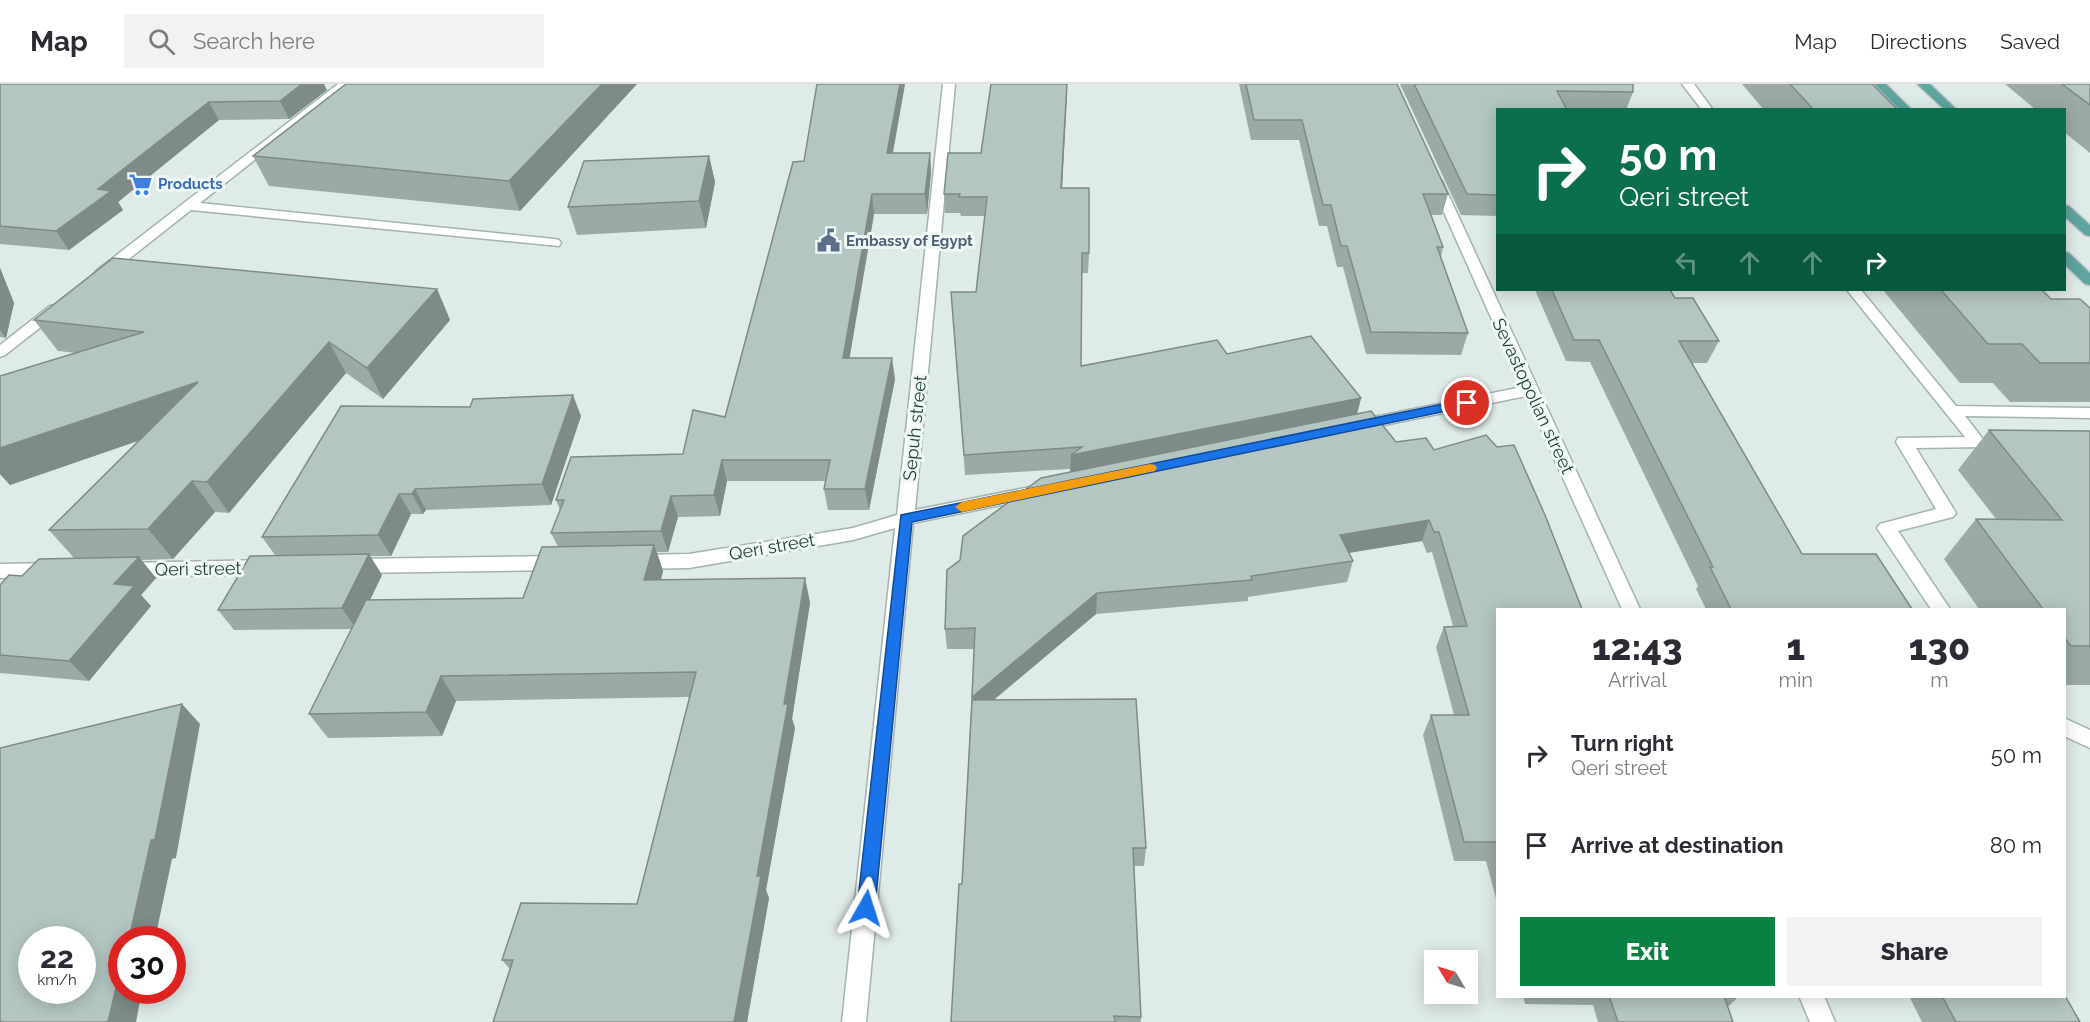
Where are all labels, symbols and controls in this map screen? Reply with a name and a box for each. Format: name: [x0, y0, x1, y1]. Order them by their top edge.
search box: [124, 14, 544, 68]
text: Map: [30, 25, 88, 58]
icon: search: [145, 25, 178, 58]
text: Search here: [193, 28, 315, 54]
text: Map: [1794, 29, 1837, 54]
text: Directions: [1870, 29, 1967, 54]
text: Saved: [2000, 29, 2060, 54]
text: 50 m: [1619, 131, 1717, 180]
icon: right: [1520, 132, 1598, 210]
supermarket icon: Products: [127, 171, 153, 197]
place label: Products: [158, 175, 223, 193]
text: Qeri street: [1619, 181, 1749, 212]
public building icon: Embassy of Egypt: [815, 228, 841, 254]
place label: Embassy of Egypt: [846, 232, 973, 250]
icon: left: [1670, 246, 1703, 279]
icon: ahead: [1733, 246, 1766, 279]
icon: ahead: [1796, 246, 1829, 279]
icon: right: [1859, 246, 1892, 279]
street label: Sevastopolian street: [1488, 315, 1579, 477]
street label: Sepuh street: [899, 374, 930, 482]
pin: [1441, 377, 1492, 428]
icon: arrive: [1450, 386, 1483, 419]
street label: Qeri street: [727, 529, 816, 564]
street label: Qeri street: [154, 557, 242, 580]
text: 12:43: [1592, 626, 1683, 668]
text: 1: [1786, 626, 1805, 668]
text: 130: [1909, 626, 1970, 668]
text: Arrival: [1608, 668, 1667, 692]
text: min: [1779, 668, 1813, 692]
text: m: [1930, 668, 1949, 692]
text: Turn right: [1571, 730, 1674, 756]
icon: right: [1520, 739, 1553, 772]
text: 50 m: [1991, 742, 2042, 768]
text: Qeri street: [1571, 756, 1667, 780]
icon: arrive: [1520, 829, 1553, 862]
text: Arrive at destination: [1571, 832, 1784, 858]
text: 80 m: [1990, 832, 2042, 858]
position arrow: [834, 876, 898, 940]
button: Exit: [1520, 917, 1775, 986]
button: Share: [1787, 917, 2042, 986]
speed limit sign: 30: [108, 926, 186, 1004]
text: 22: [40, 940, 74, 975]
north arrow: [1424, 950, 1478, 1004]
map controls: [1424, 950, 1478, 1004]
text: km/h: [37, 971, 77, 989]

